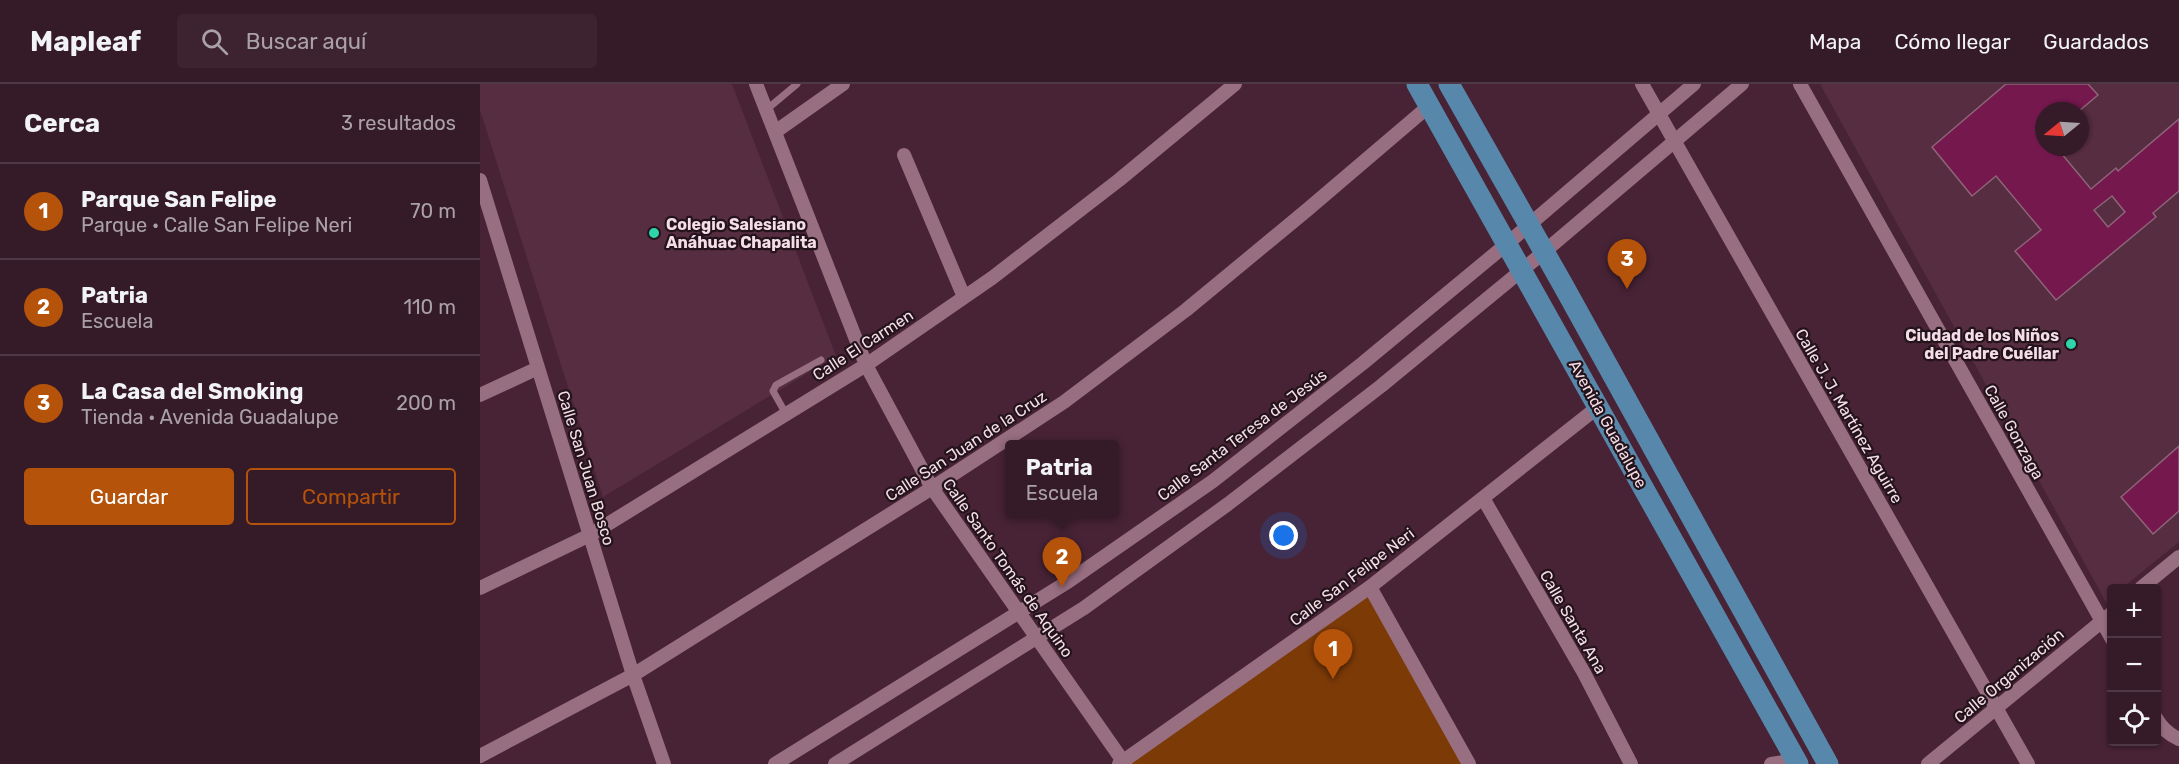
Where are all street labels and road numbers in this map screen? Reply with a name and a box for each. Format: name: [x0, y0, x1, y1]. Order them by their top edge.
street label: Calle El Carmen: [809, 305, 917, 385]
street label: Calle J. J. Martínez Aguirre: [1791, 325, 1907, 507]
street label: Avenida Guadalupe: [1565, 357, 1651, 491]
street label: Calle Santa Teresa de Jesús: [1154, 365, 1330, 505]
street label: Calle Gonzaga: [1980, 381, 2048, 483]
street label: Calle San Juan de la Cruz: [882, 387, 1050, 505]
street label: Calle San Juan Bosco: [553, 388, 619, 548]
street label: Calle Santo Tomás de Aquino: [939, 475, 1077, 661]
street label: Calle San Felipe Neri: [1286, 524, 1418, 630]
street label: Calle Santa Ana: [1536, 567, 1610, 677]
street label: Calle Organización: [1950, 625, 2068, 727]

